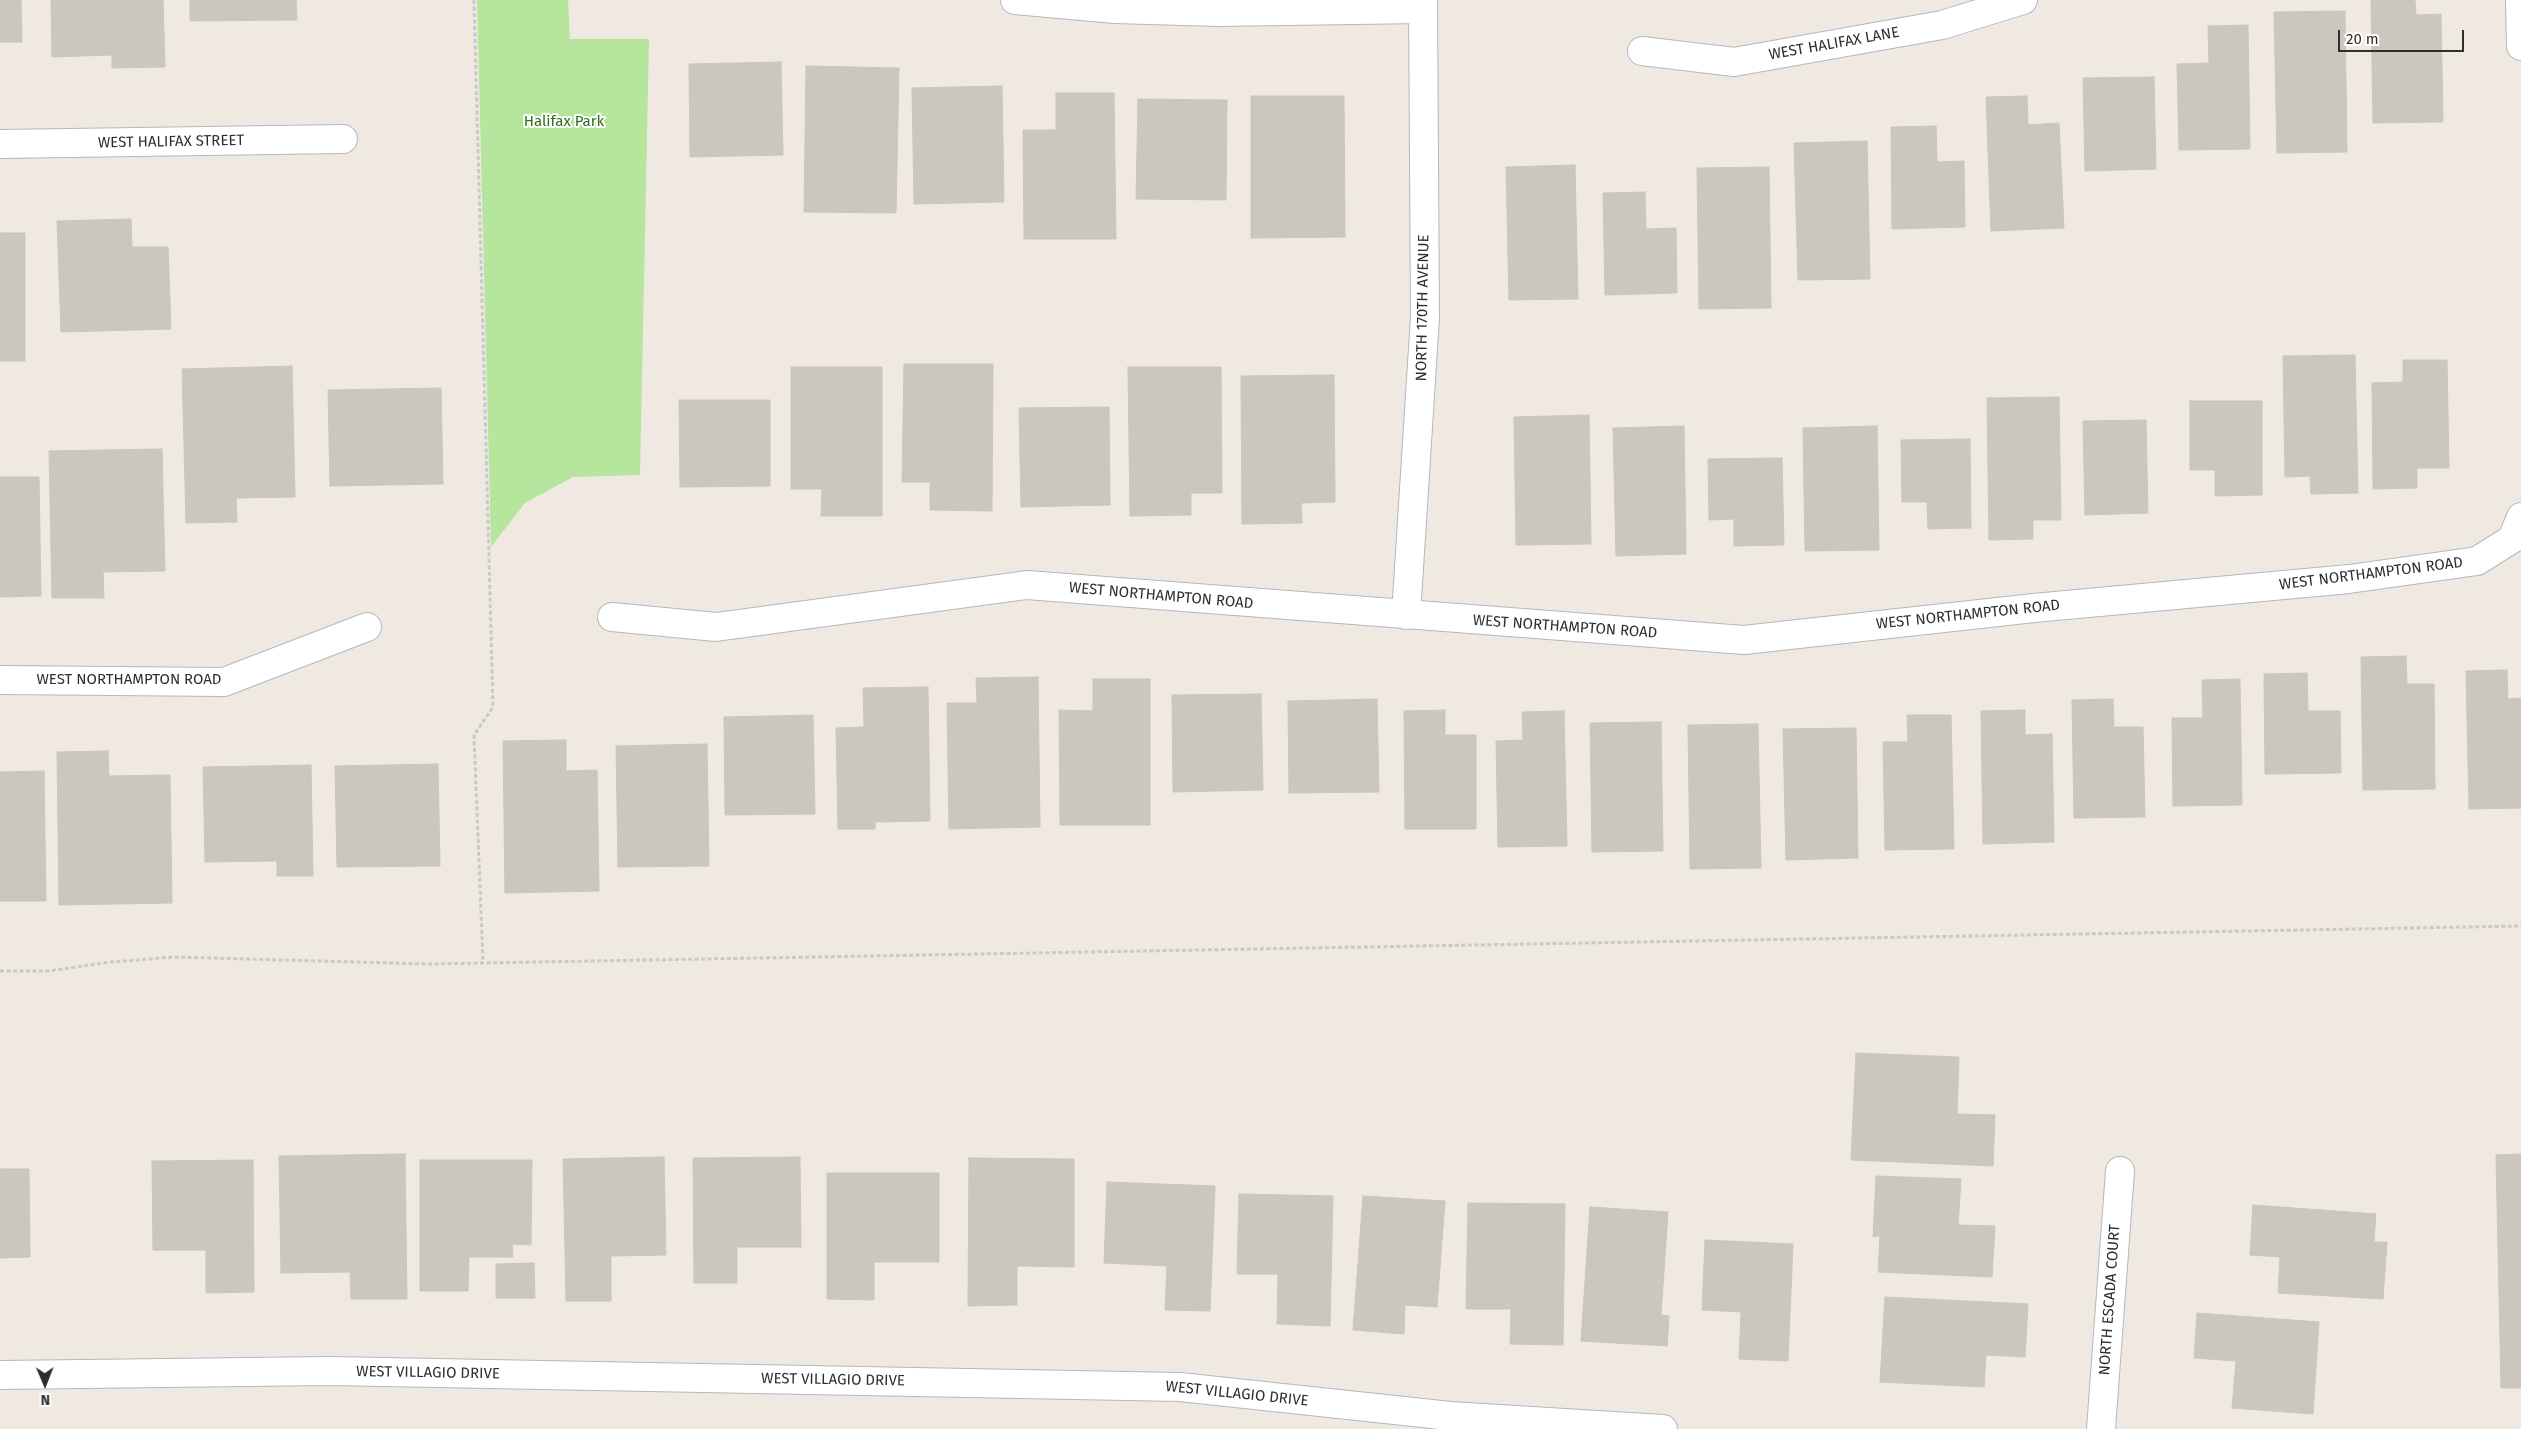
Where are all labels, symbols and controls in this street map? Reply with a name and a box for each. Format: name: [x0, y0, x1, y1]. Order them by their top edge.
scale bar: [2341, 20, 2467, 52]
street label: WEST HALIFAX LANE: [1767, 24, 1901, 64]
text: 20 m: [2346, 30, 2379, 48]
park label: Halifax Park: [524, 113, 604, 131]
street label: WEST HALIFAX STREET: [98, 132, 244, 152]
street label: NORTH 170TH AVENUE: [1413, 234, 1433, 382]
street label: WEST NORTHAMPTON ROAD: [2278, 554, 2464, 594]
street label: WEST NORTHAMPTON ROAD: [1068, 579, 1254, 613]
street label: WEST NORTHAMPTON ROAD: [1875, 596, 2061, 634]
street label: WEST NORTHAMPTON ROAD: [1472, 612, 1658, 642]
street label: WEST NORTHAMPTON ROAD: [36, 671, 222, 689]
street label: NORTH ESCADA COURT: [2096, 1224, 2124, 1376]
north arrow: [20, 1359, 70, 1409]
street label: WEST VILLAGIO DRIVE: [356, 1363, 500, 1383]
street label: WEST VILLAGIO DRIVE: [761, 1370, 905, 1390]
street label: WEST VILLAGIO DRIVE: [1165, 1378, 1309, 1410]
text: N: [40, 1391, 50, 1408]

